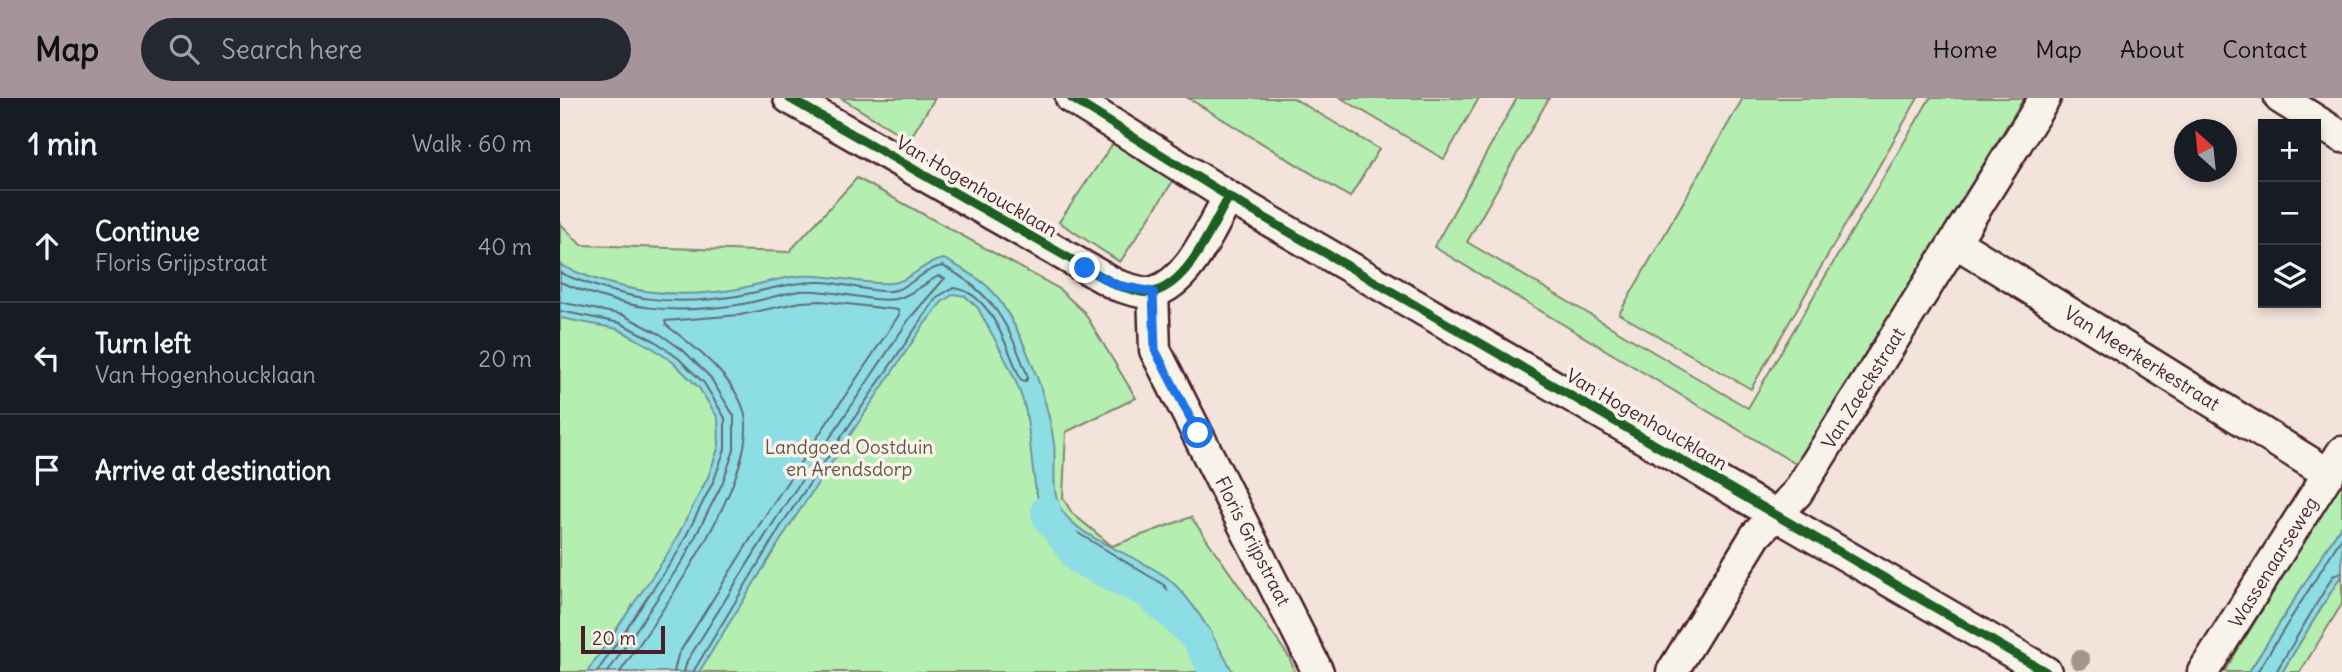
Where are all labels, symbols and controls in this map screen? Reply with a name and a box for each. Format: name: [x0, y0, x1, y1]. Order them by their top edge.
search box: [141, 18, 631, 81]
text: Map: [35, 28, 99, 70]
icon: search: [165, 30, 203, 68]
text: Search here: [221, 33, 362, 66]
text: Home: [1933, 34, 1997, 64]
text: Map: [2035, 34, 2082, 64]
text: About: [2120, 34, 2184, 64]
text: Contact: [2222, 34, 2307, 64]
north arrow: [2174, 119, 2237, 182]
map controls: [2258, 119, 2321, 308]
button: +: [2258, 119, 2321, 182]
text: 1 min: [28, 125, 97, 163]
text: Walk · 60 m: [412, 129, 532, 158]
street label: Van Hogenhoucklaan: [892, 130, 1062, 242]
button: −: [2258, 182, 2321, 245]
text: Continue: [95, 215, 200, 248]
icon: ahead: [28, 227, 66, 265]
text: 40 m: [478, 232, 532, 261]
button: layers: [2258, 245, 2321, 308]
text: Floris Grijpstraat: [95, 248, 267, 277]
route end: [1069, 252, 1100, 283]
street label: Van Meerkerkestraat: [2060, 300, 2224, 416]
street label: Van Zaeckstraat: [1816, 323, 1910, 453]
text: Turn left: [95, 327, 191, 360]
icon: left: [28, 339, 66, 377]
text: 20 m: [479, 344, 532, 373]
text: Van Hogenhoucklaan: [95, 360, 316, 389]
street label: Van Hogenhoucklaan: [1562, 363, 1732, 475]
route start: [1182, 417, 1213, 448]
park label: Landgoed Oostduin en Arendsdorp: [765, 435, 933, 481]
icon: arrive: [28, 451, 66, 489]
text: Arrive at destination: [95, 454, 331, 487]
street label: Floris Grijpstraat: [1210, 472, 1296, 610]
street label: Wassenaarseweg: [2223, 492, 2323, 632]
scale bar: [581, 623, 665, 655]
text: 20 m: [592, 626, 636, 650]

